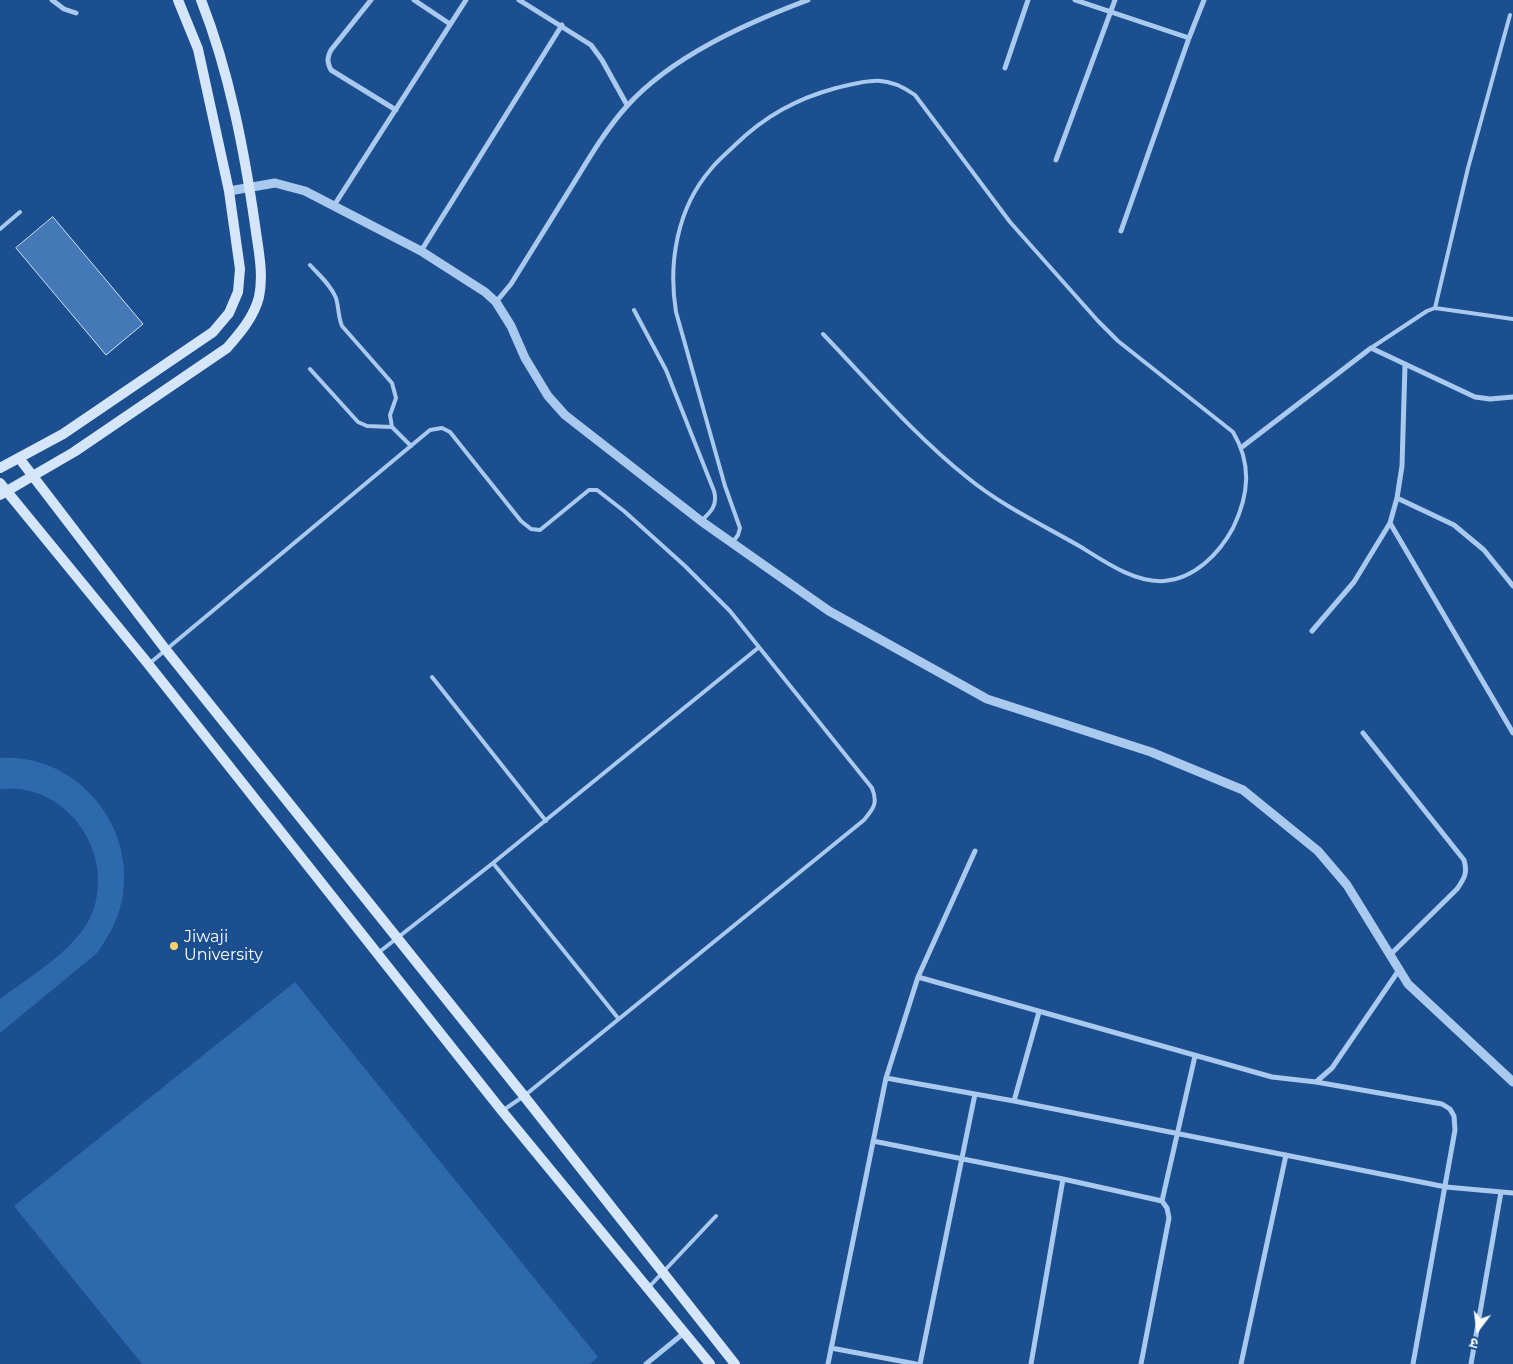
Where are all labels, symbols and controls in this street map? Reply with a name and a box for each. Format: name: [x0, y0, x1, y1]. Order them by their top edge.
place label: Jiwaji University: [184, 927, 263, 965]
marker: Jiwaji University: [168, 940, 180, 952]
north arrow: [1453, 1304, 1503, 1354]
text: उ: [1468, 1334, 1480, 1353]

